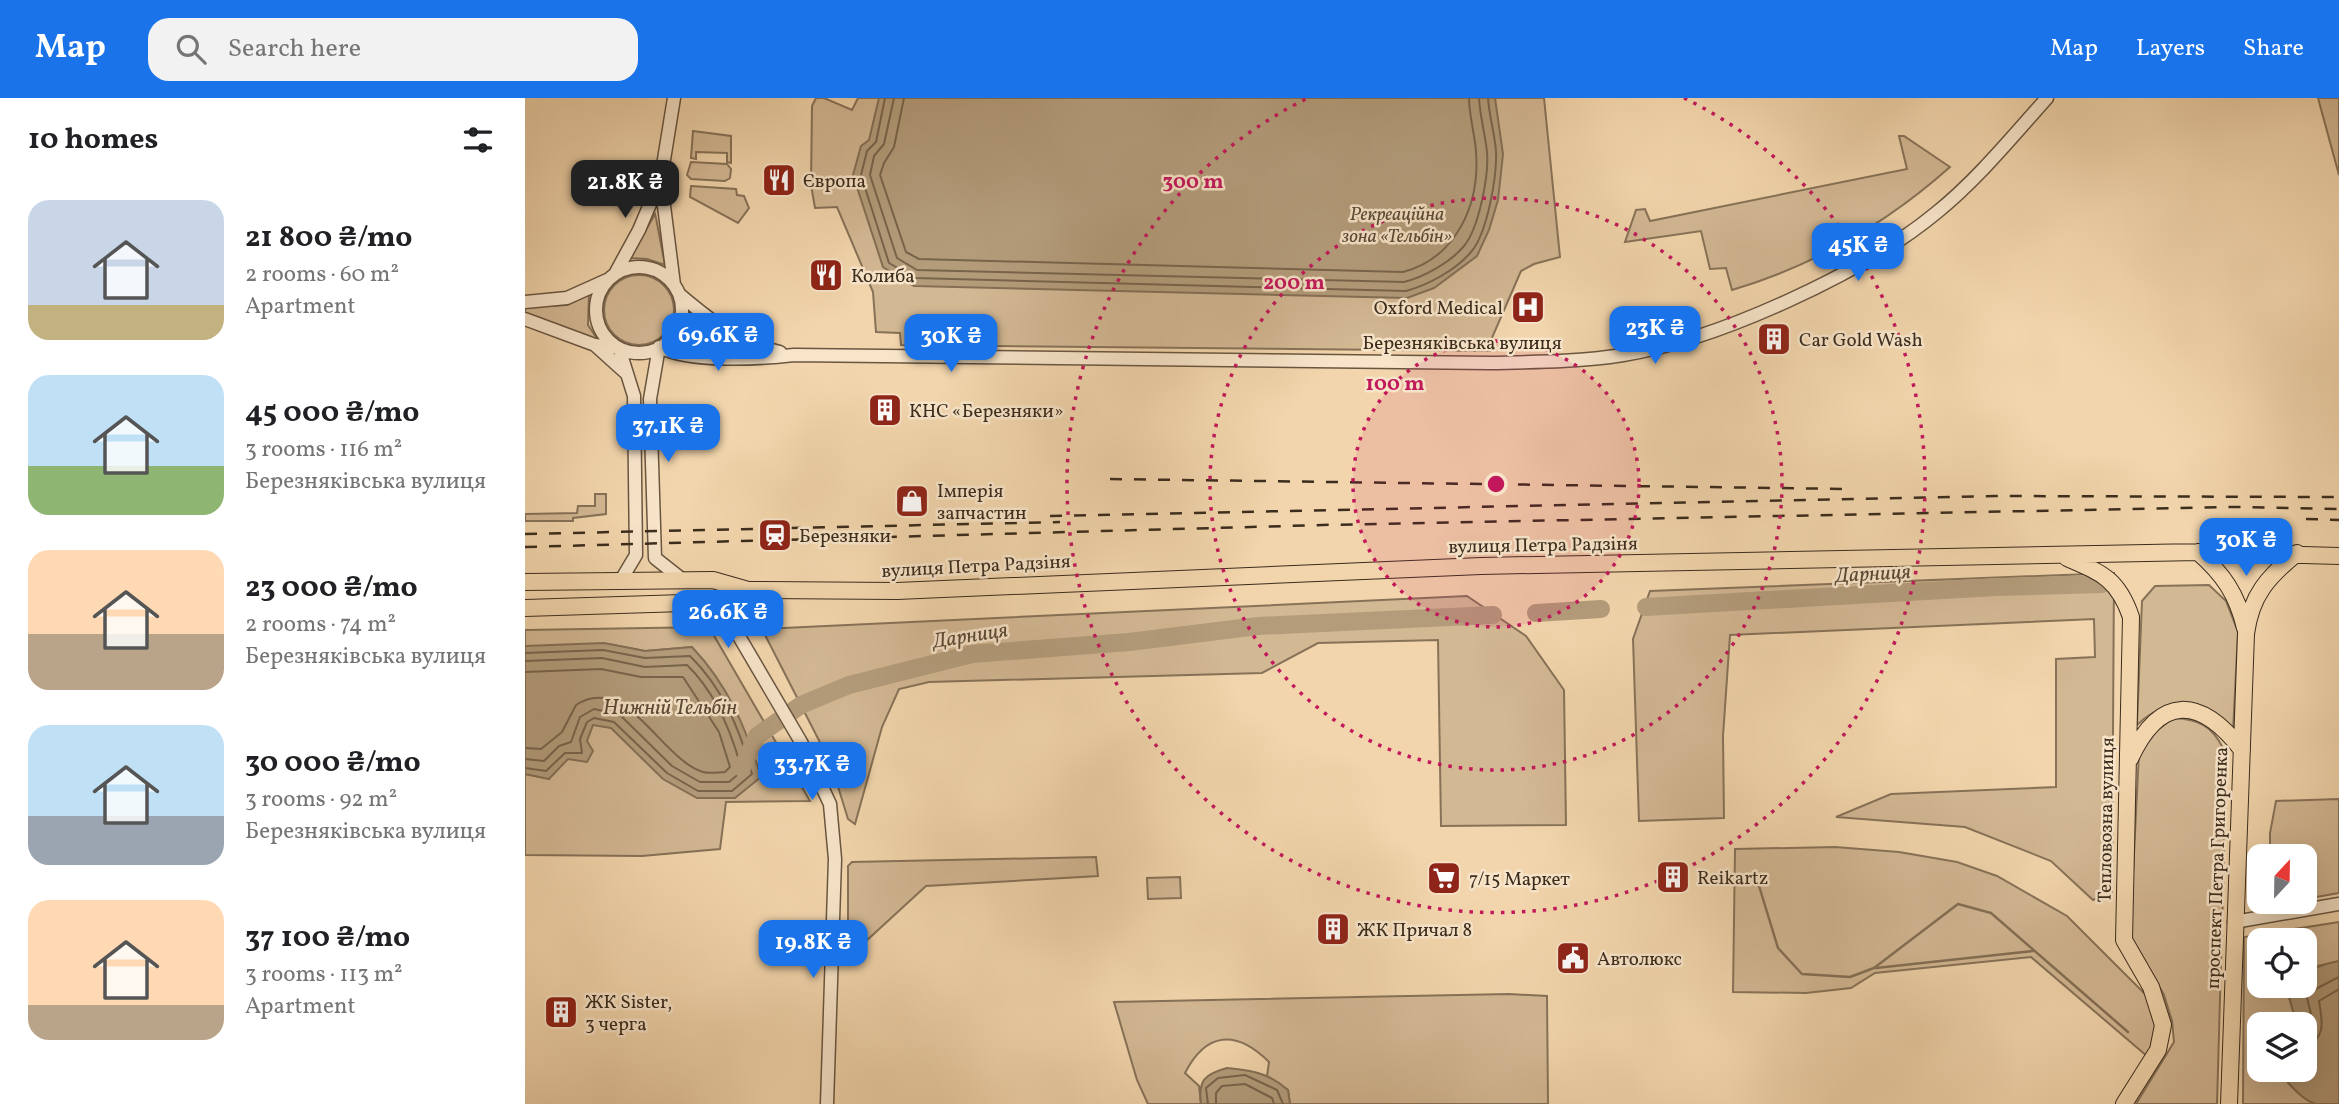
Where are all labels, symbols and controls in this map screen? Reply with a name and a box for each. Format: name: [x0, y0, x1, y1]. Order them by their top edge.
search box: [148, 18, 638, 81]
text: Map: [35, 26, 106, 72]
icon: search: [172, 30, 210, 68]
text: Search here: [228, 31, 361, 67]
text: Map: [2050, 32, 2098, 66]
text: Layers: [2136, 32, 2205, 66]
text: Share: [2243, 32, 2304, 66]
text: 10 homes: [28, 119, 158, 161]
icon: filters: [459, 121, 497, 159]
pin: 21.8K ₴: [560, 160, 690, 220]
restaurant icon: Європа: [760, 161, 798, 199]
text: 21.8K ₴: [587, 167, 663, 199]
text: 300 m: [1163, 168, 1223, 197]
place label: Європа: [803, 169, 866, 195]
park label: Рекреаційна зона «Тельбін»: [1342, 202, 1452, 250]
text: 21 800 ₴/mo: [245, 217, 412, 259]
pin: 45K ₴: [1809, 223, 1907, 283]
icon: home: [84, 228, 168, 312]
text: 45K ₴: [1828, 230, 1888, 262]
restaurant icon: Колиба: [807, 256, 845, 294]
text: 2 rooms · 60 m²: [245, 259, 399, 291]
place label: Колиба: [851, 264, 915, 290]
text: 200 m: [1263, 269, 1325, 298]
hospital icon: Oxford Medical: [1509, 288, 1547, 326]
text: Apartment: [245, 291, 356, 323]
place label: Oxford Medical: [1374, 296, 1503, 322]
pin: 23K ₴: [1606, 306, 1704, 366]
text: 23K ₴: [1625, 313, 1685, 345]
pin: 69.6K ₴: [653, 314, 783, 373]
pin: 30K ₴: [902, 314, 1000, 374]
text: 69.6K ₴: [678, 320, 758, 352]
building icon: Car Gold Wash: [1755, 320, 1793, 358]
text: 30K ₴: [920, 321, 982, 353]
place label: Car Gold Wash: [1799, 328, 1923, 354]
street label: Березняківська вулиця: [1362, 331, 1562, 357]
text: 100 m: [1365, 370, 1425, 399]
building icon: КНС «Березняки»: [866, 391, 904, 429]
text: 45 000 ₴/mo: [245, 392, 419, 434]
place label: КНС «Березняки»: [909, 399, 1064, 425]
icon: home: [84, 403, 168, 487]
pin: 37.1K ₴: [603, 404, 733, 464]
text: 37.1K ₴: [632, 411, 704, 443]
text: 3 rooms · 116 m²: [245, 434, 402, 466]
text: Березняківська вулиця: [245, 466, 486, 498]
centre of rings: [1484, 472, 1508, 496]
place label: Імперія запчастин: [937, 479, 1027, 527]
shop icon: Імперія запчастин: [893, 482, 931, 520]
station icon: Березняки: [756, 516, 794, 554]
pin: 30K ₴: [2197, 518, 2295, 578]
place label: Березняки: [799, 524, 891, 550]
text: 30K ₴: [2215, 525, 2277, 557]
street label: вулиця Петра Радзіня: [1448, 531, 1638, 561]
street label: вулиця Петра Радзіня: [881, 549, 1071, 585]
water label: Дарниця: [1832, 558, 1912, 591]
text: 23 000 ₴/mo: [245, 567, 418, 609]
icon: home: [84, 578, 168, 662]
pin: 26.6K ₴: [663, 590, 793, 650]
text: 26.6K ₴: [688, 597, 768, 629]
text: 2 rooms · 74 m²: [245, 609, 396, 641]
water label: Дарниця: [929, 616, 1010, 657]
text: Березняківська вулиця: [245, 641, 486, 673]
water label: Нижній Тельбін: [603, 694, 737, 723]
street label: Тепловозна вулиця: [2093, 737, 2121, 903]
text: 30 000 ₴/mo: [245, 742, 421, 784]
pin: 33.7K ₴: [747, 742, 877, 802]
street label: проспект Петра Григоренка: [2201, 747, 2235, 990]
text: 33.7K ₴: [774, 749, 850, 781]
icon: home: [84, 753, 168, 837]
text: 3 rooms · 92 m²: [245, 784, 397, 816]
text: Березняківська вулиця: [245, 816, 486, 848]
north arrow: [2247, 844, 2317, 914]
map controls: [2247, 844, 2317, 1082]
building icon: Reikartz: [1654, 858, 1692, 896]
supermarket icon: 7/15 Маркет: [1425, 859, 1463, 897]
place label: Reikartz: [1697, 866, 1768, 892]
place label: 7/15 Маркет: [1469, 867, 1570, 893]
building icon: ЖК Причал 8: [1314, 910, 1352, 948]
text: 37 100 ₴/mo: [245, 917, 410, 959]
place label: ЖК Причал 8: [1357, 918, 1472, 944]
pin: 19.8K ₴: [748, 920, 878, 980]
text: 19.8K ₴: [775, 927, 851, 959]
icon: home: [84, 928, 168, 1012]
button: locate: [2247, 928, 2317, 998]
public building icon: Автолюкс: [1554, 939, 1592, 977]
place label: Автолюкс: [1597, 947, 1682, 973]
text: 3 rooms · 113 m²: [245, 959, 403, 991]
place label: ЖК Sister, 3 черга: [585, 990, 672, 1038]
text: Apartment: [245, 991, 356, 1023]
building icon: ЖК Sister, 3 черга: [542, 993, 580, 1031]
button: layers: [2247, 1012, 2317, 1082]

